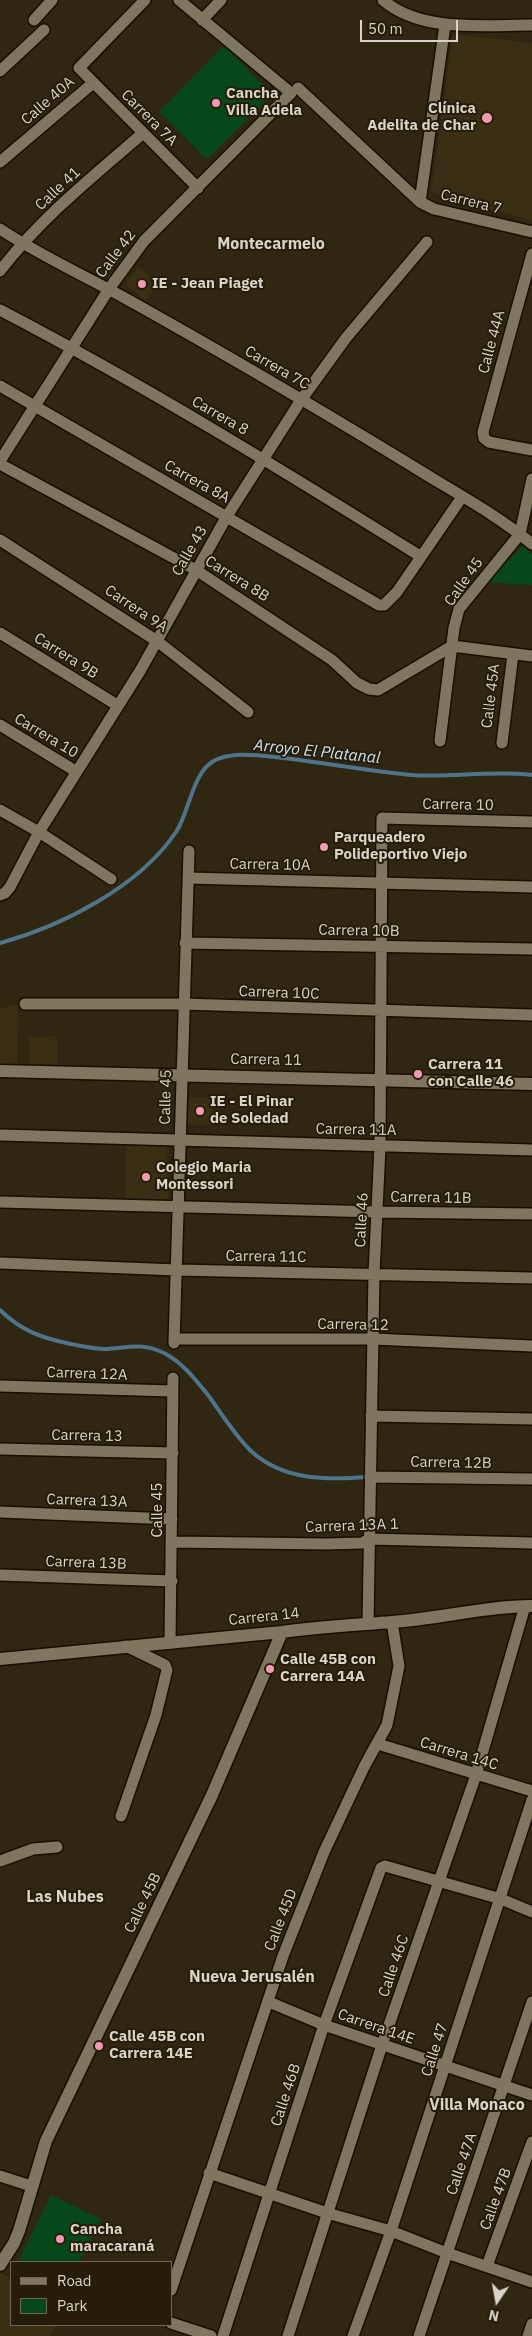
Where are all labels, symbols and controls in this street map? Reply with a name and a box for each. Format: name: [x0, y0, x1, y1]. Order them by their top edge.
scale bar: [362, 10, 460, 42]
text: 50 m: [368, 19, 403, 38]
street label: Calle 40A: [18, 73, 78, 129]
place label: Cancha Villa Adela: [226, 85, 302, 120]
street label: Carrera 7A: [117, 86, 181, 150]
marker: Cancha Villa Adela: [210, 97, 222, 109]
place label: Clínica Adelita de Char: [367, 100, 476, 135]
marker: Clínica Adelita de Char: [480, 111, 494, 125]
street label: Calle 41: [32, 164, 84, 214]
street label: Carrera 7: [439, 186, 503, 218]
street label: Calle 42: [92, 227, 140, 281]
district label: Montecarmelo: [217, 234, 325, 254]
place label: IE - Jean Piaget: [152, 275, 264, 293]
marker: IE - Jean Piaget: [136, 278, 148, 290]
street label: Calle 44A: [475, 308, 509, 376]
street label: Carrera 7C: [241, 342, 313, 394]
street label: Carrera 8: [188, 393, 252, 439]
street label: Carrera 8A: [161, 457, 233, 507]
street label: Calle 43: [168, 523, 212, 579]
street label: Carrera 8B: [202, 552, 272, 606]
street label: Calle 45: [441, 554, 487, 610]
street label: Carrera 9A: [101, 581, 171, 637]
street label: Carrera 9B: [31, 629, 101, 683]
street label: Calle 45A: [478, 663, 504, 729]
street label: Carrera 10: [11, 710, 81, 762]
water label: Arroyo El Platanal: [253, 736, 381, 768]
street label: Carrera 10: [422, 795, 494, 815]
place label: Parqueadero Polideportivo Viejo: [334, 829, 467, 864]
marker: Parqueadero Polideportivo Viejo: [318, 841, 330, 853]
street label: Carrera 10A: [229, 855, 311, 875]
street label: Carrera 10B: [318, 921, 400, 941]
street label: Carrera 10C: [238, 983, 320, 1003]
street label: Carrera 11: [230, 1050, 302, 1070]
place label: Carrera 11 con Calle 46: [428, 1056, 514, 1091]
marker: Carrera 11 con Calle 46: [412, 1068, 424, 1080]
street label: Calle 45: [157, 1069, 175, 1125]
place label: IE - El Pinar de Soledad: [210, 1093, 294, 1128]
marker: IE - El Pinar de Soledad: [194, 1105, 206, 1117]
street label: Carrera 11A: [315, 1120, 397, 1140]
place label: Colegio Maria Montessori: [156, 1159, 251, 1194]
marker: Colegio Maria Montessori: [140, 1171, 152, 1183]
street label: Carrera 11B: [390, 1188, 472, 1208]
street label: Calle 46: [352, 1192, 372, 1248]
street label: Carrera 11C: [225, 1247, 307, 1267]
street label: Carrera 12: [317, 1315, 389, 1335]
street label: Carrera 12A: [46, 1364, 128, 1384]
street label: Carrera 13: [51, 1426, 123, 1446]
street label: Carrera 12B: [410, 1453, 492, 1473]
street label: Calle 45: [149, 1482, 167, 1538]
street label: Carrera 13A: [46, 1491, 128, 1511]
street label: Carrera 13A 1: [305, 1515, 399, 1537]
street label: Carrera 13B: [45, 1553, 127, 1573]
street label: Carrera 14: [228, 1604, 300, 1630]
place label: Calle 45B con Carrera 14A: [280, 1651, 376, 1686]
marker: Calle 45B con Carrera 14A: [264, 1663, 276, 1675]
street label: Carrera 14C: [418, 1734, 500, 1774]
street label: Calle 45B: [121, 1870, 165, 1936]
street label: Calle 45D: [261, 1886, 301, 1954]
district label: Las Nubes: [26, 1887, 104, 1907]
street label: Calle 46C: [375, 1933, 413, 1999]
district label: Nueva Jerusalén: [189, 1967, 315, 1987]
street label: Carrera 14E: [335, 2005, 417, 2049]
street label: Calle 47: [418, 2021, 452, 2079]
place label: Calle 45B con Carrera 14E: [109, 2028, 205, 2063]
marker: Calle 45B con Carrera 14E: [93, 2040, 105, 2052]
street label: Calle 46B: [267, 2061, 305, 2129]
district label: Villa Monaco: [429, 2095, 525, 2115]
street label: Calle 47A: [443, 2130, 481, 2198]
street label: Calle 47B: [476, 2165, 516, 2233]
place label: Cancha maracaraná: [70, 2221, 154, 2256]
marker: Cancha maracaraná: [54, 2233, 66, 2245]
legend: [10, 2261, 172, 2326]
text: Road: [57, 2271, 92, 2290]
north arrow: [472, 2276, 522, 2326]
text: Park: [57, 2296, 87, 2315]
text: N: [487, 2306, 501, 2326]

